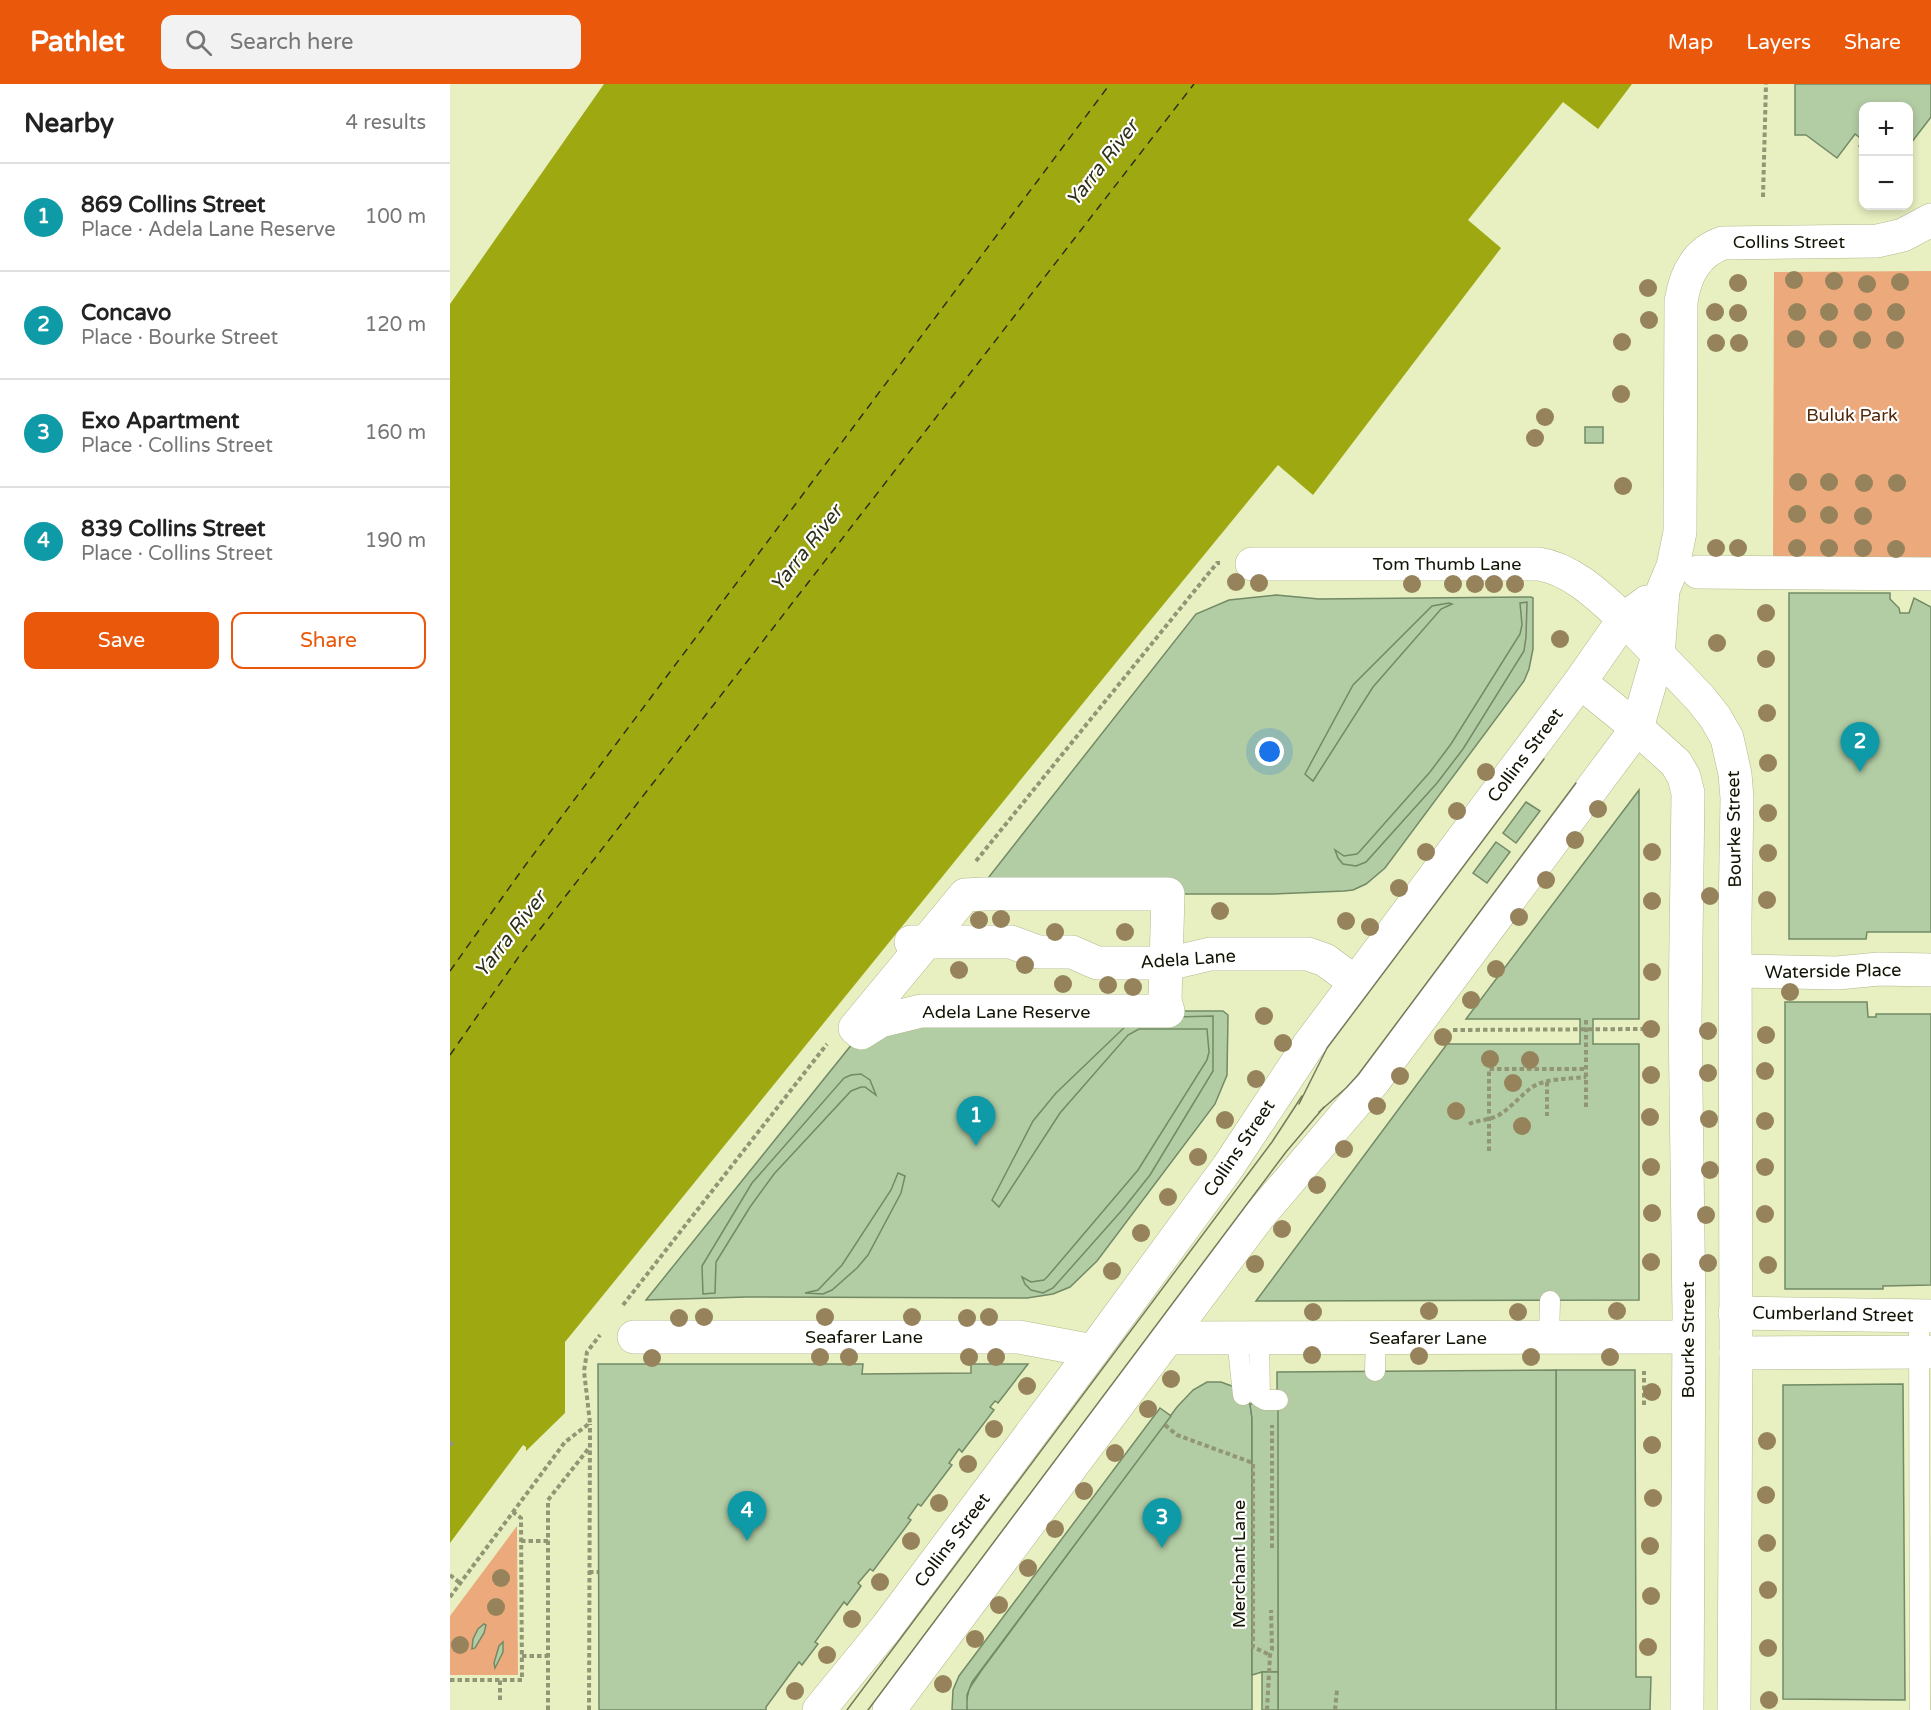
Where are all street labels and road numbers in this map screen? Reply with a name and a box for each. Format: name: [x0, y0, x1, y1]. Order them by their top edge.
street label: Collins Street: [1733, 231, 1845, 253]
street label: Tom Thumb Lane: [1373, 553, 1521, 575]
street label: Collins Street: [1482, 703, 1568, 806]
street label: Bourke Street: [1722, 770, 1746, 888]
street label: Adela Lane: [1140, 945, 1236, 973]
street label: Waterside Place: [1764, 959, 1902, 983]
street label: Adela Lane Reserve: [922, 1001, 1090, 1023]
street label: Collins Street: [1198, 1095, 1280, 1201]
street label: Bourke Street: [1677, 1281, 1699, 1399]
street label: Cumberland Street: [1752, 1302, 1914, 1326]
street label: Seafarer Lane: [805, 1326, 923, 1348]
street label: Seafarer Lane: [1369, 1327, 1487, 1349]
street label: Collins Street: [909, 1488, 995, 1591]
street label: Merchant Lane: [1228, 1500, 1250, 1628]

